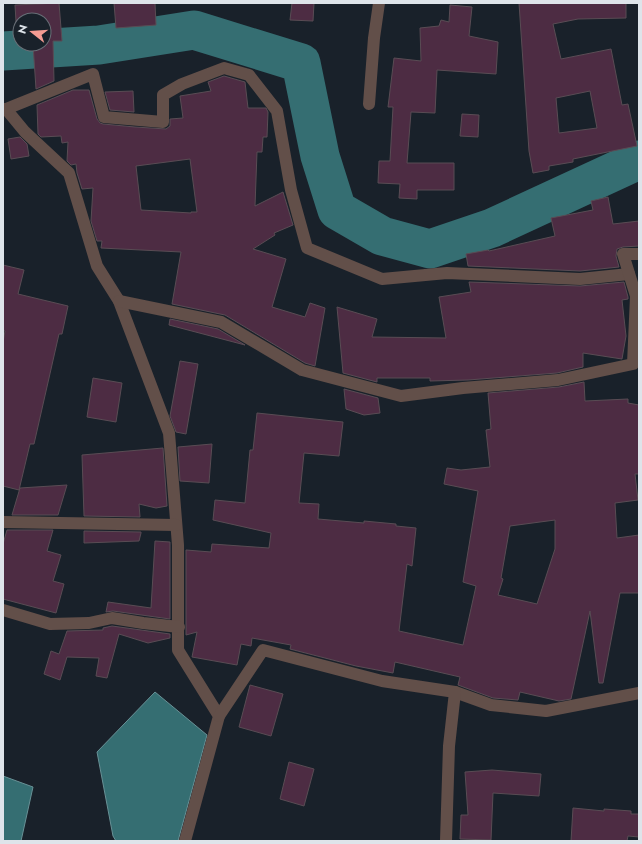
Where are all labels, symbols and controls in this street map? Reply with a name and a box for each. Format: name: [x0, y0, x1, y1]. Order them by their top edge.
north arrow: [12, 12, 52, 52]
text: N: [14, 23, 31, 36]

